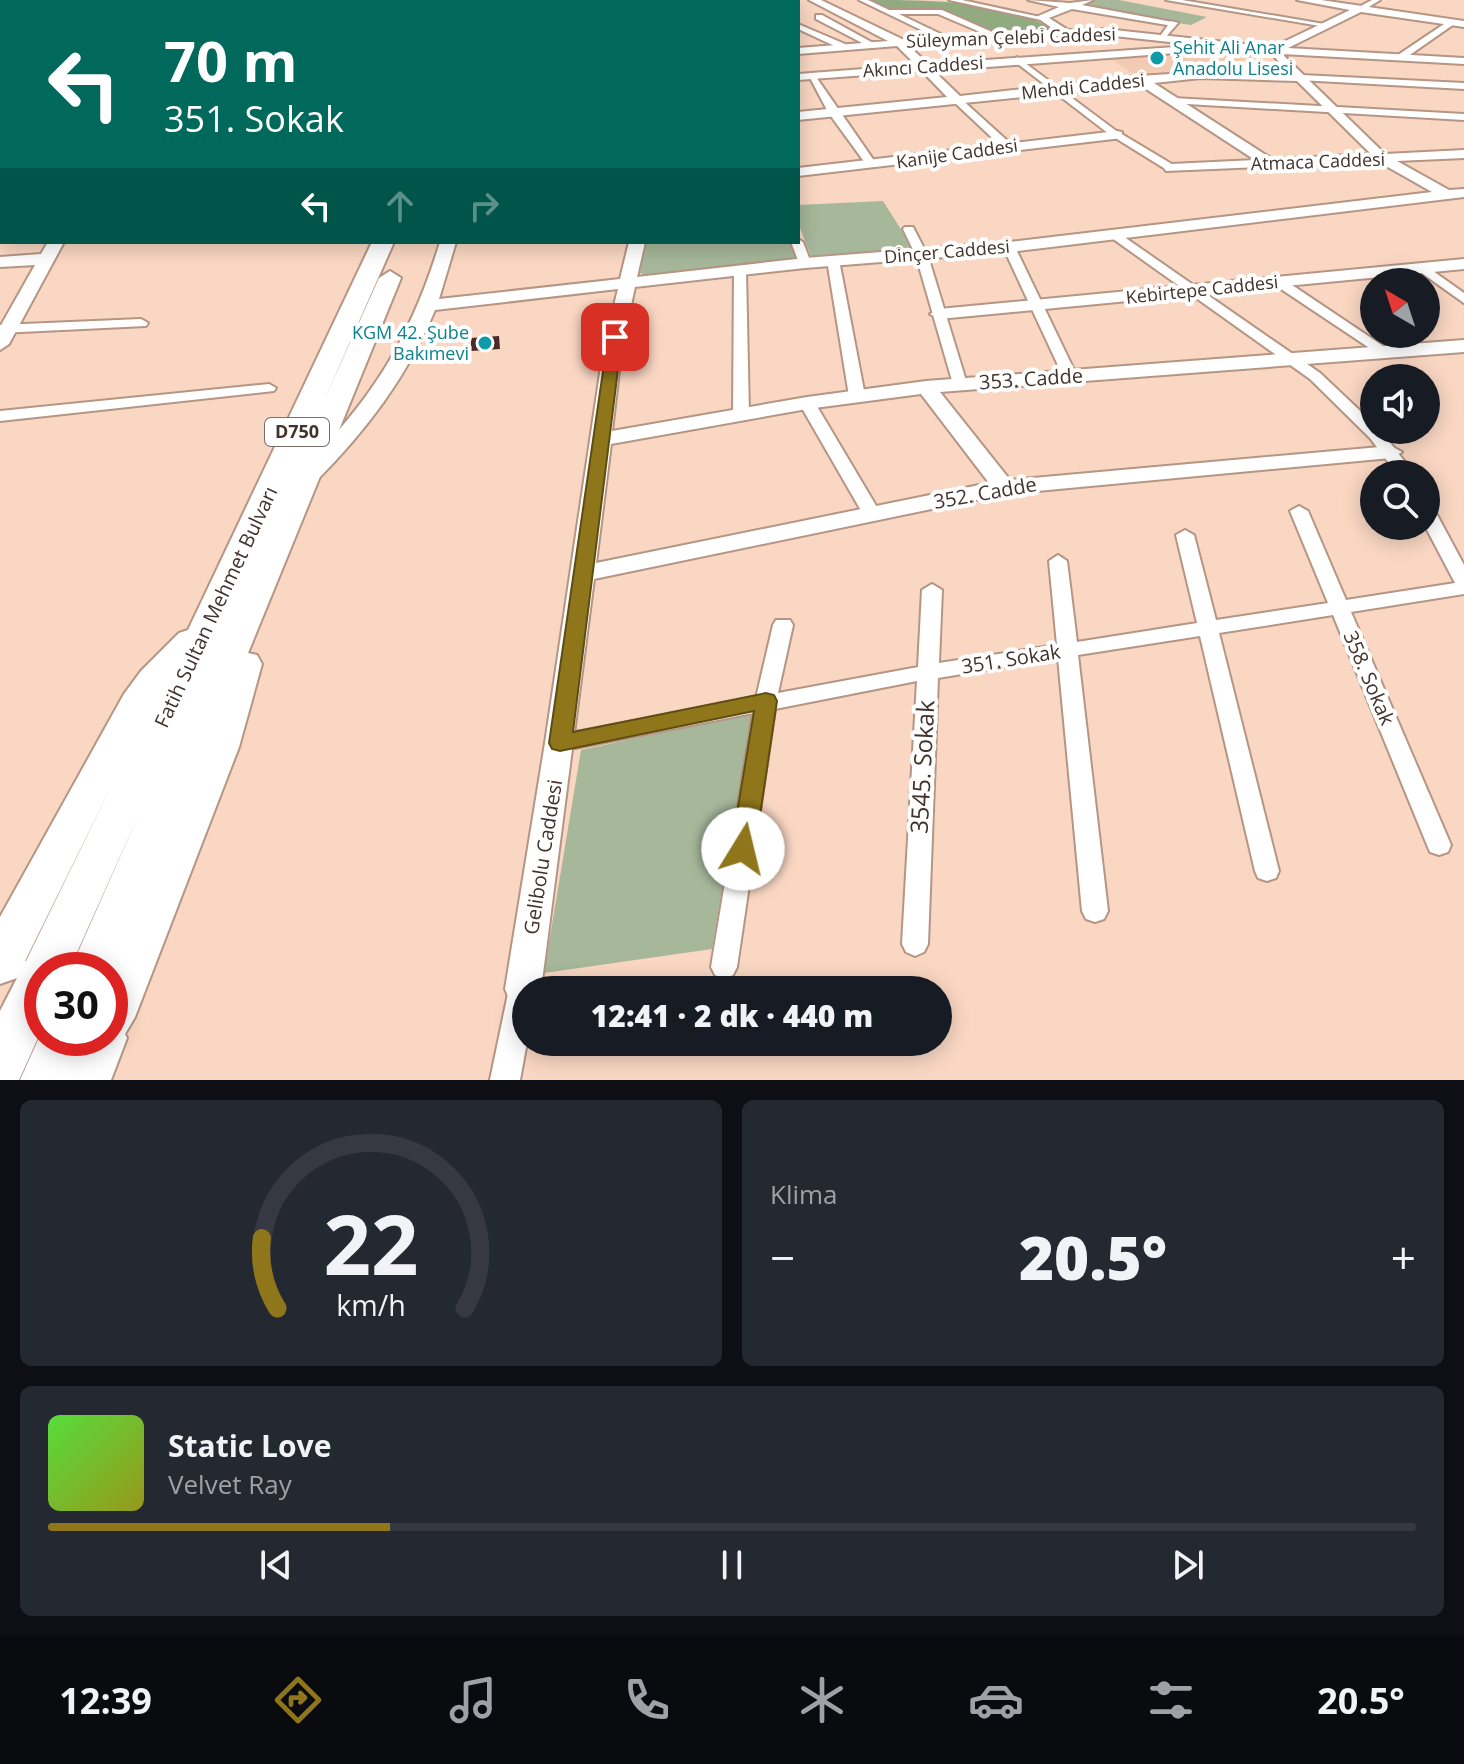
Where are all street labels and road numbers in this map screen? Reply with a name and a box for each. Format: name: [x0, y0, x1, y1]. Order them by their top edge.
street label: Süleyman Çelebi Caddesi: [906, 21, 1116, 53]
street label: Akıncı Caddesi: [862, 50, 984, 82]
street label: Mehdi Caddesi: [1020, 68, 1146, 104]
street label: Kanije Caddesi: [895, 133, 1019, 173]
street label: Atmaca Caddesi: [1250, 147, 1386, 175]
street label: Dinçer Caddesi: [883, 234, 1011, 268]
street label: Kebirtepe Caddesi: [1125, 269, 1279, 309]
street label: 353. Cadde: [978, 361, 1084, 396]
road number: D750: [265, 418, 329, 446]
street label: 352. Cadde: [931, 470, 1039, 515]
street label: Fatih Sultan Mehmet Bulvarı: [148, 482, 283, 732]
street label: 358. Sokak: [1338, 627, 1402, 730]
street label: 351. Sokak: [959, 637, 1063, 680]
street label: 3545. Sokak: [902, 699, 941, 834]
street label: Gelibolu Caddesi: [517, 777, 568, 936]

